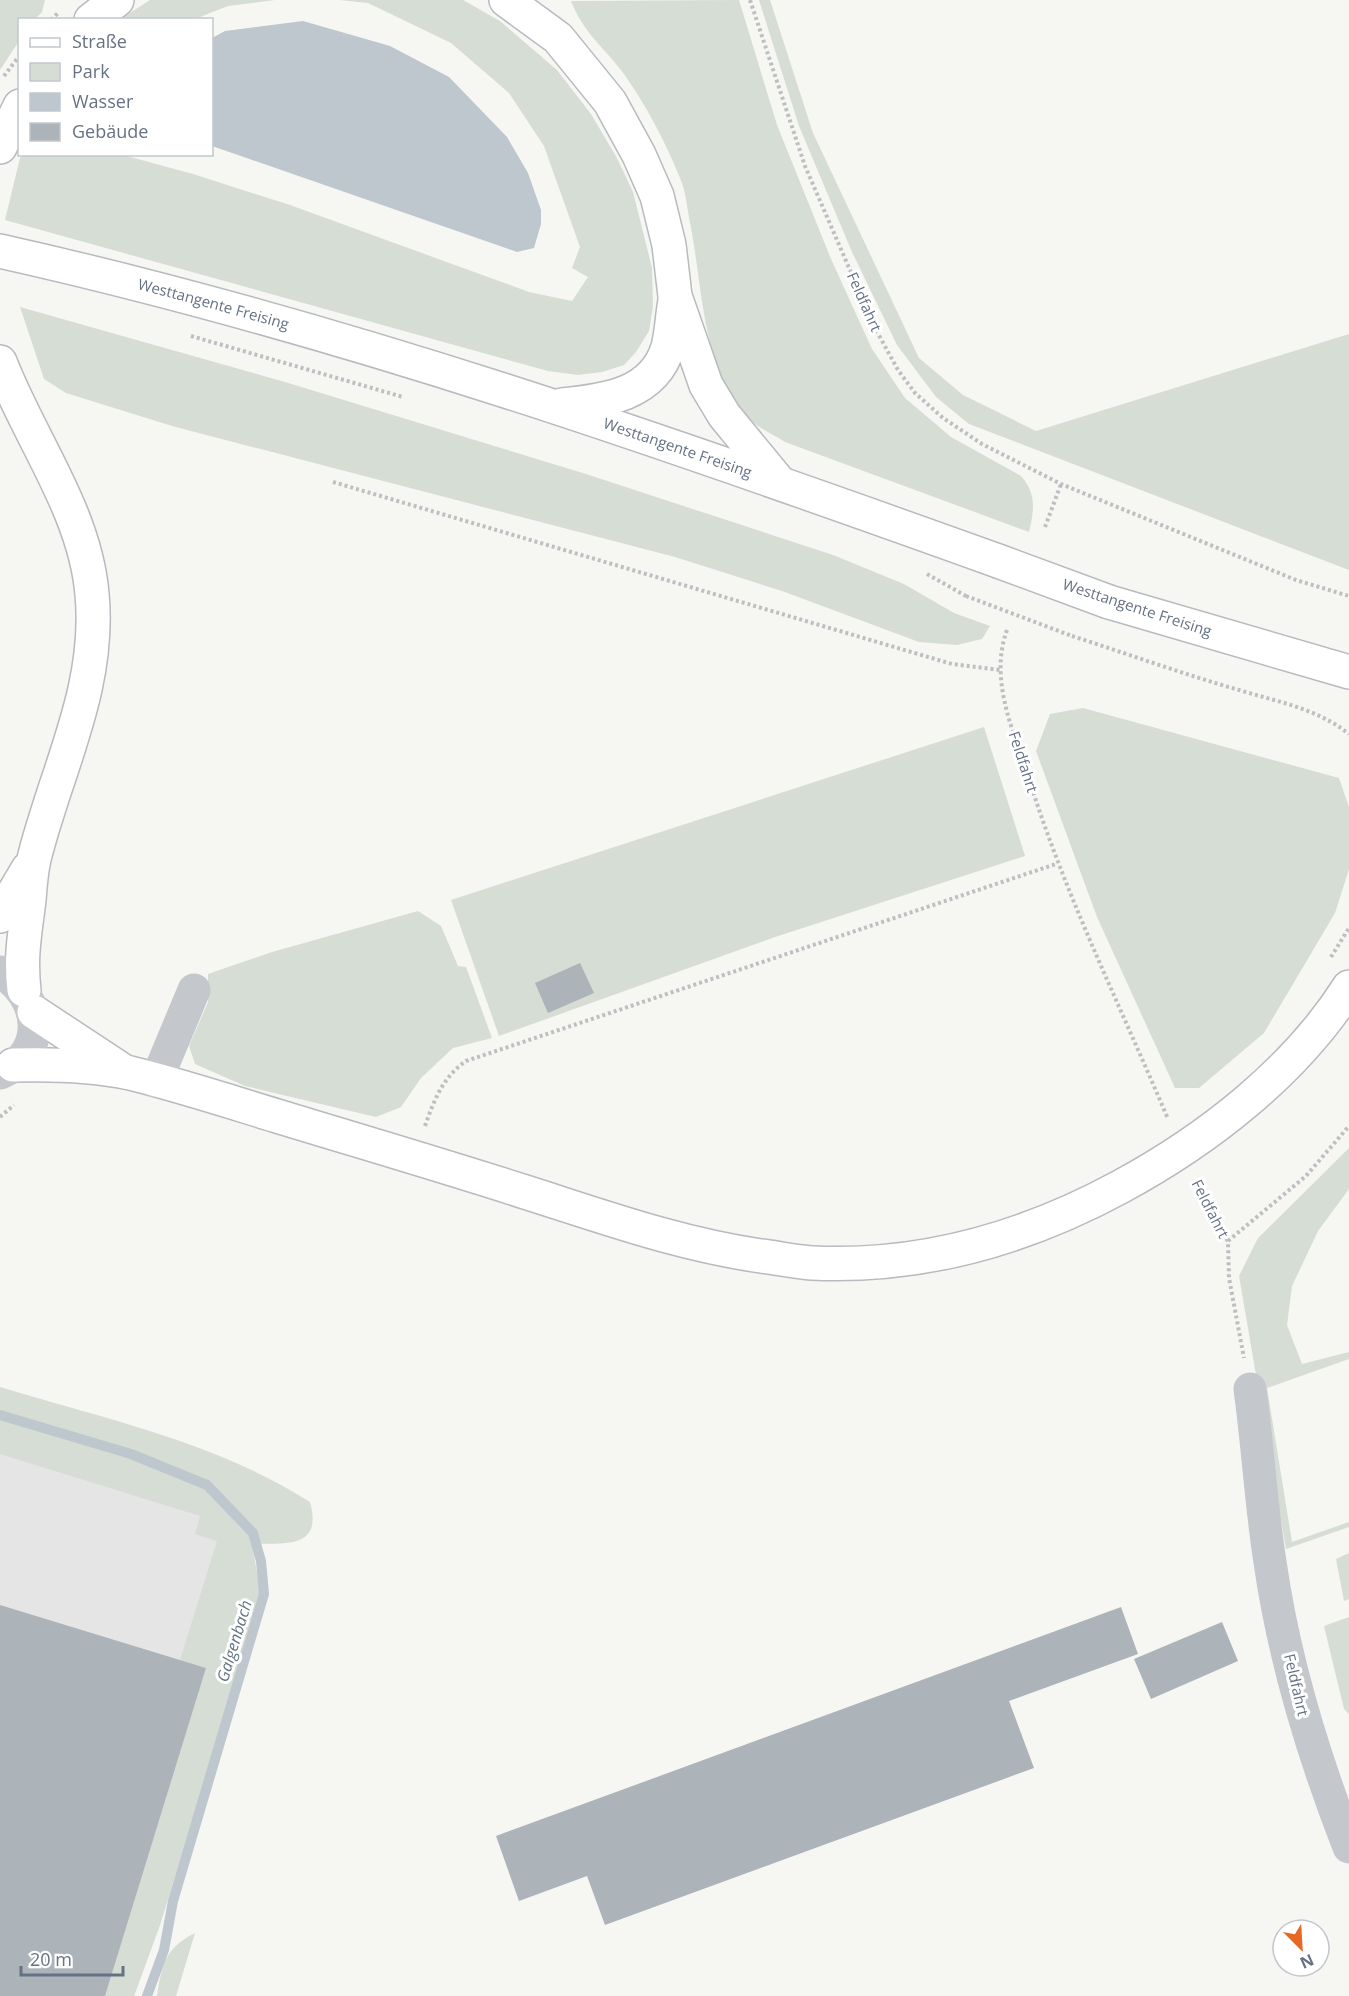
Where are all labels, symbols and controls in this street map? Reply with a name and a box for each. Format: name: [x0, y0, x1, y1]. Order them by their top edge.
legend: [18, 18, 213, 156]
text: Straße: [72, 29, 127, 53]
text: Park: [72, 59, 110, 83]
text: Wasser: [72, 89, 134, 113]
text: Gebäude: [72, 119, 148, 143]
street label: Feldfahrt: [843, 269, 887, 335]
street label: Westtangente Freising: [136, 273, 291, 334]
street label: Westtangente Freising: [601, 413, 755, 482]
street label: Westtangente Freising: [1060, 574, 1214, 641]
street label: Feldfahrt: [1005, 729, 1043, 795]
street label: Feldfahrt: [1188, 1176, 1234, 1241]
water label: Galgenbach: [211, 1598, 257, 1684]
street label: Feldfahrt: [1280, 1652, 1314, 1718]
north arrow: [1271, 1918, 1331, 1978]
scale bar: [21, 1939, 123, 1977]
text: 20 m: [30, 1947, 72, 1971]
text: N: [1297, 1949, 1318, 1974]

